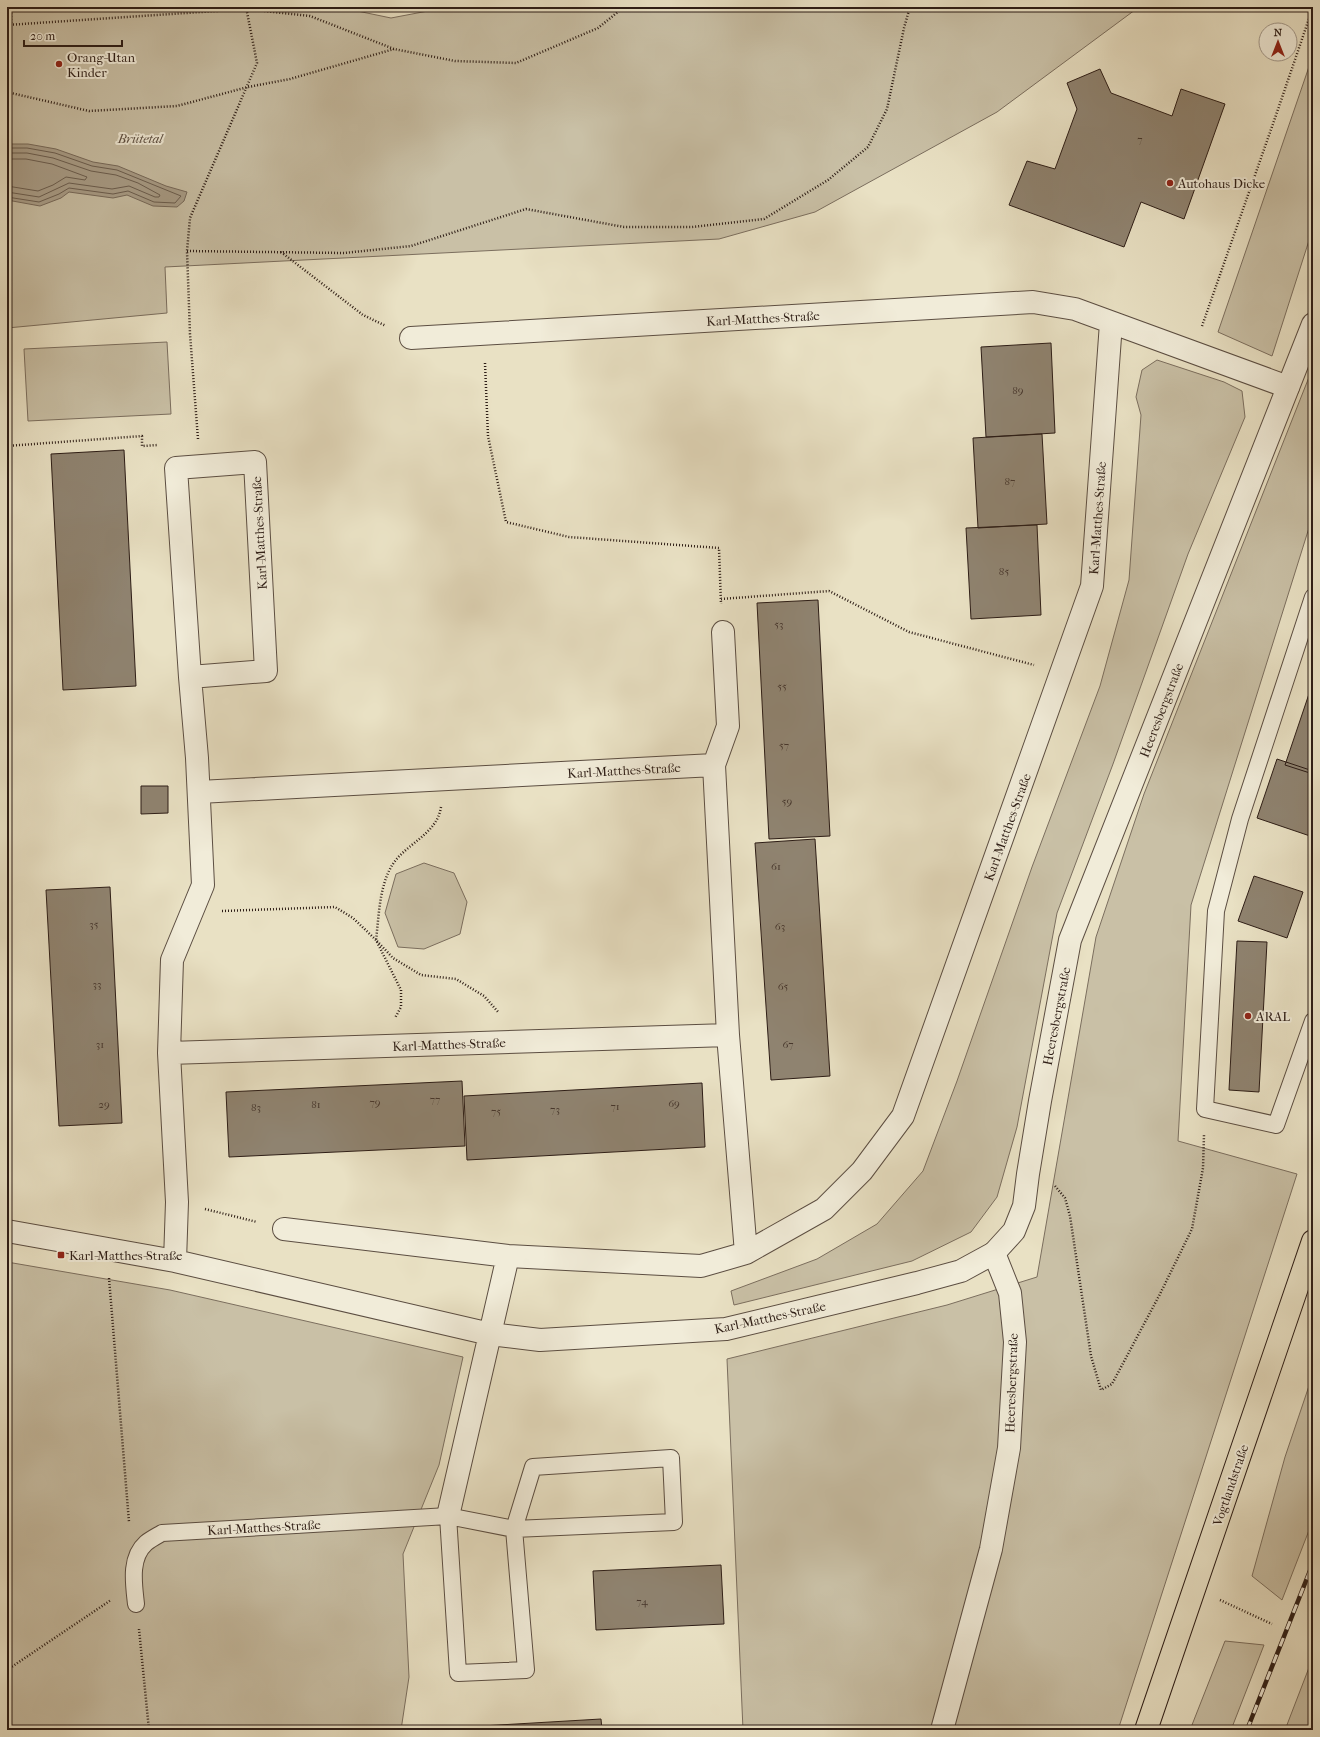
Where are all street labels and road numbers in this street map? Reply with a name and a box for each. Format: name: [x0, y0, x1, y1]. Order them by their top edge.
street label: Karl-Matthes-Straße: [706, 308, 821, 329]
street label: Karl-Matthes-Straße: [1086, 460, 1109, 575]
street label: Karl-Matthes-Straße: [249, 475, 270, 590]
street label: Heeresbergstraße: [1137, 660, 1187, 759]
street label: Karl-Matthes-Straße: [567, 760, 682, 781]
street label: Karl-Matthes-Straße: [981, 771, 1034, 883]
street label: Heeresbergstraße: [1040, 965, 1073, 1067]
street label: Karl-Matthes-Straße: [392, 1035, 507, 1054]
street label: Karl-Matthes-Straße: [713, 1298, 828, 1337]
street label: Heeresbergstraße: [1002, 1332, 1021, 1433]
street label: Vogtlandstraße: [1209, 1442, 1252, 1529]
street label: Karl-Matthes-Straße: [207, 1517, 322, 1538]

